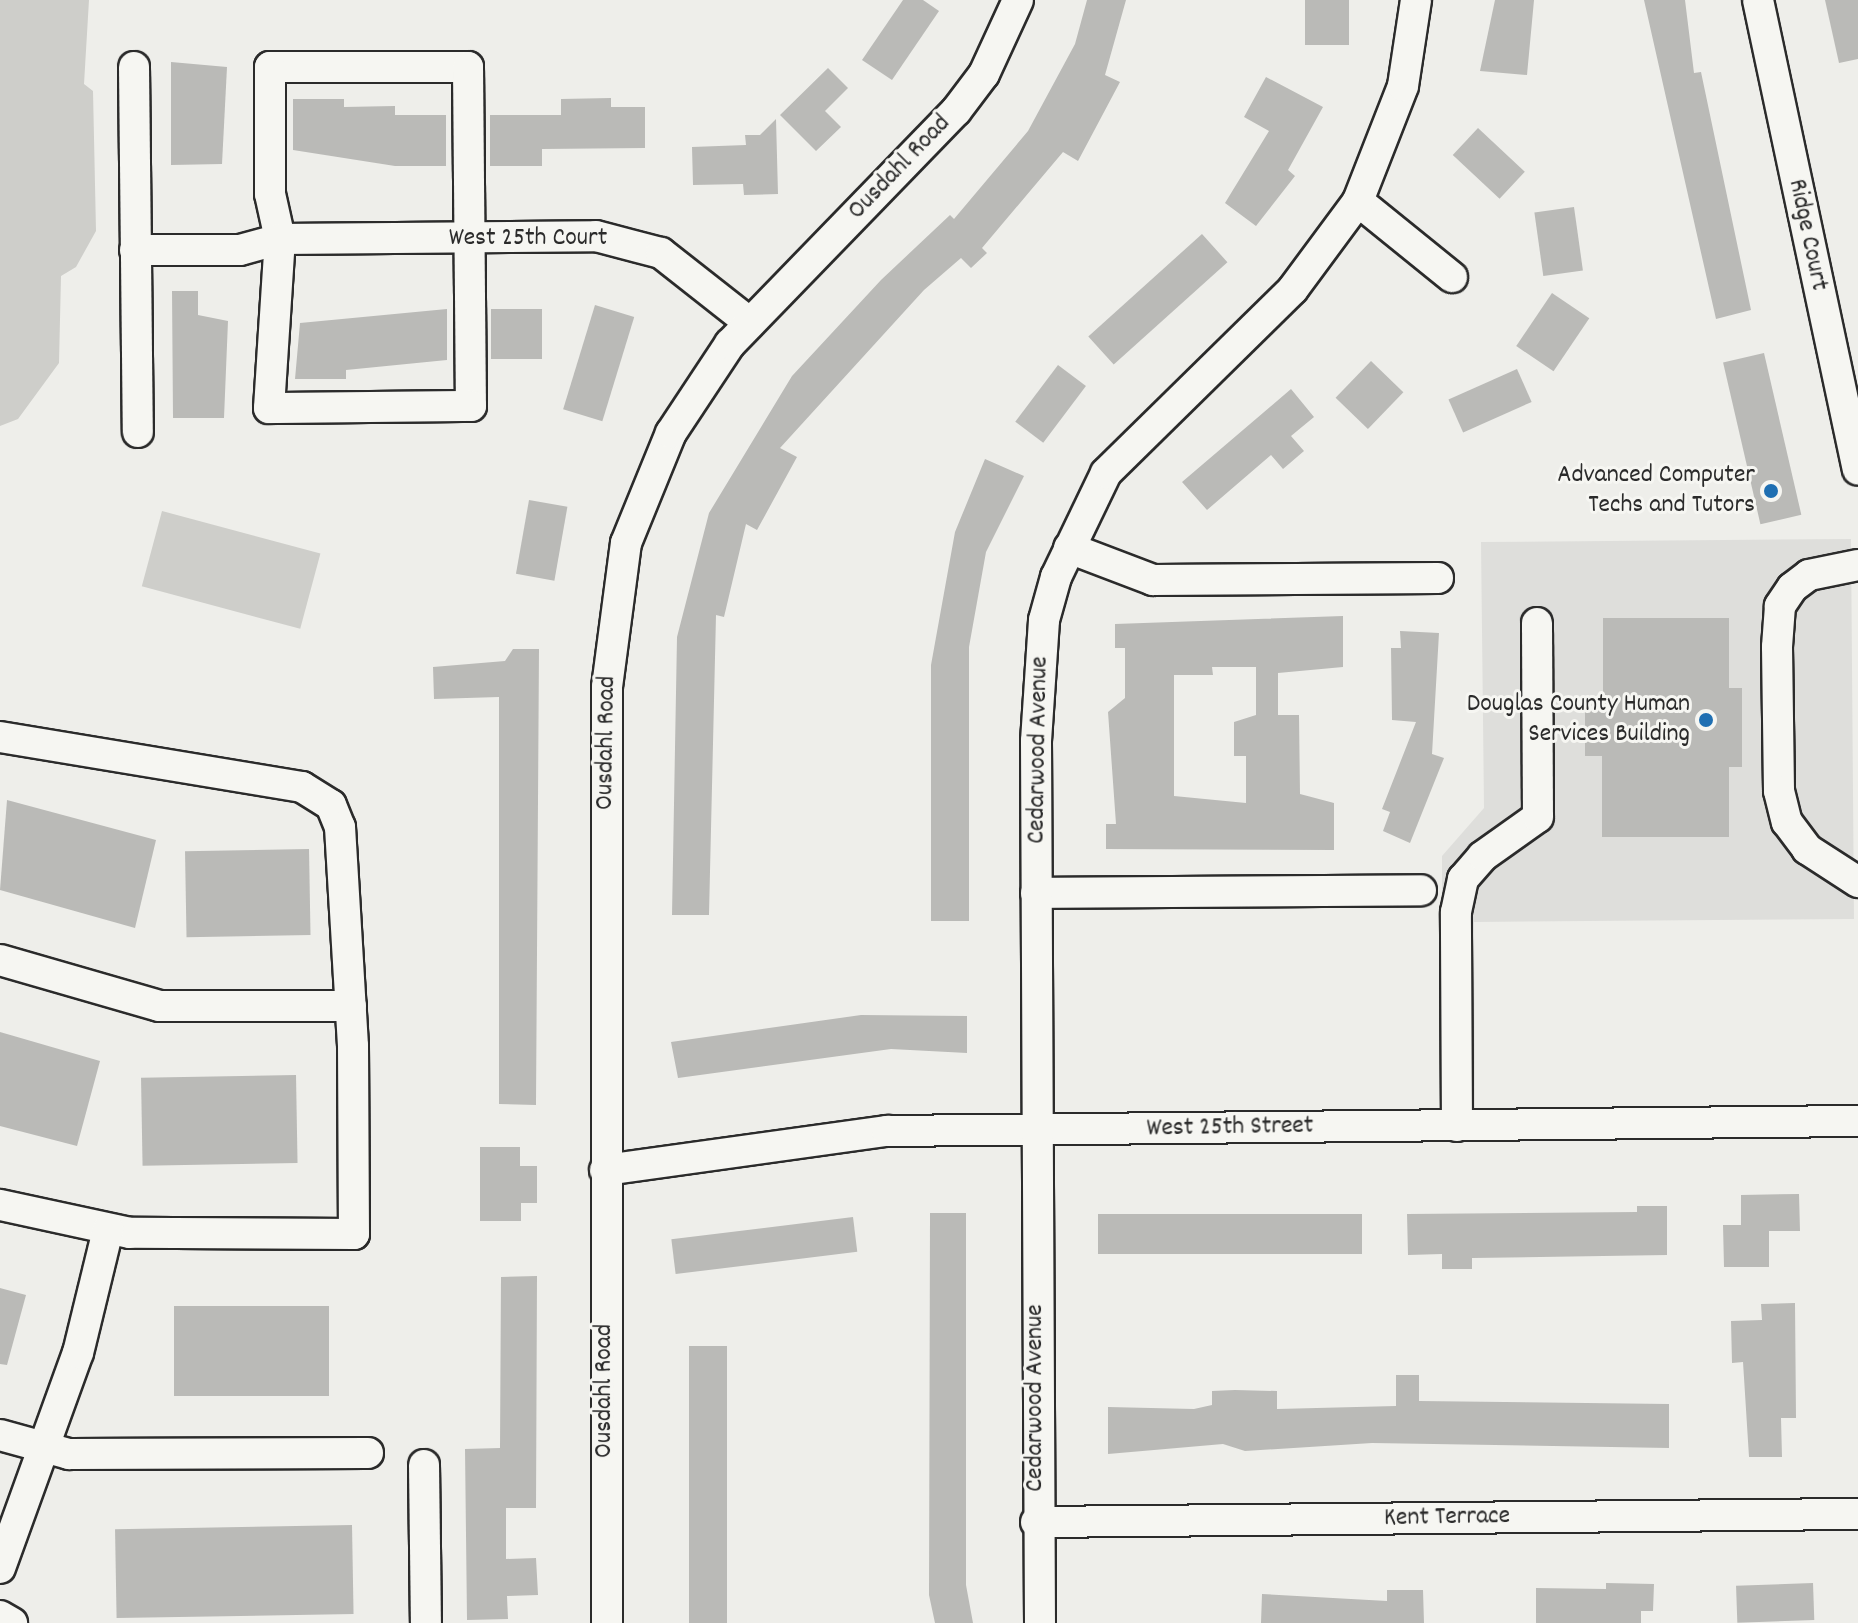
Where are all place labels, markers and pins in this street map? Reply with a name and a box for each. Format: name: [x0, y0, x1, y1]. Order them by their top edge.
place label: Advanced Computer Techs and Tutors: [1557, 460, 1755, 522]
marker: Advanced Computer Techs and Tutors: [1762, 482, 1780, 500]
place label: Douglas County Human Services Building: [1467, 689, 1690, 750]
marker: Douglas County Human Services Building: [1697, 711, 1715, 729]

